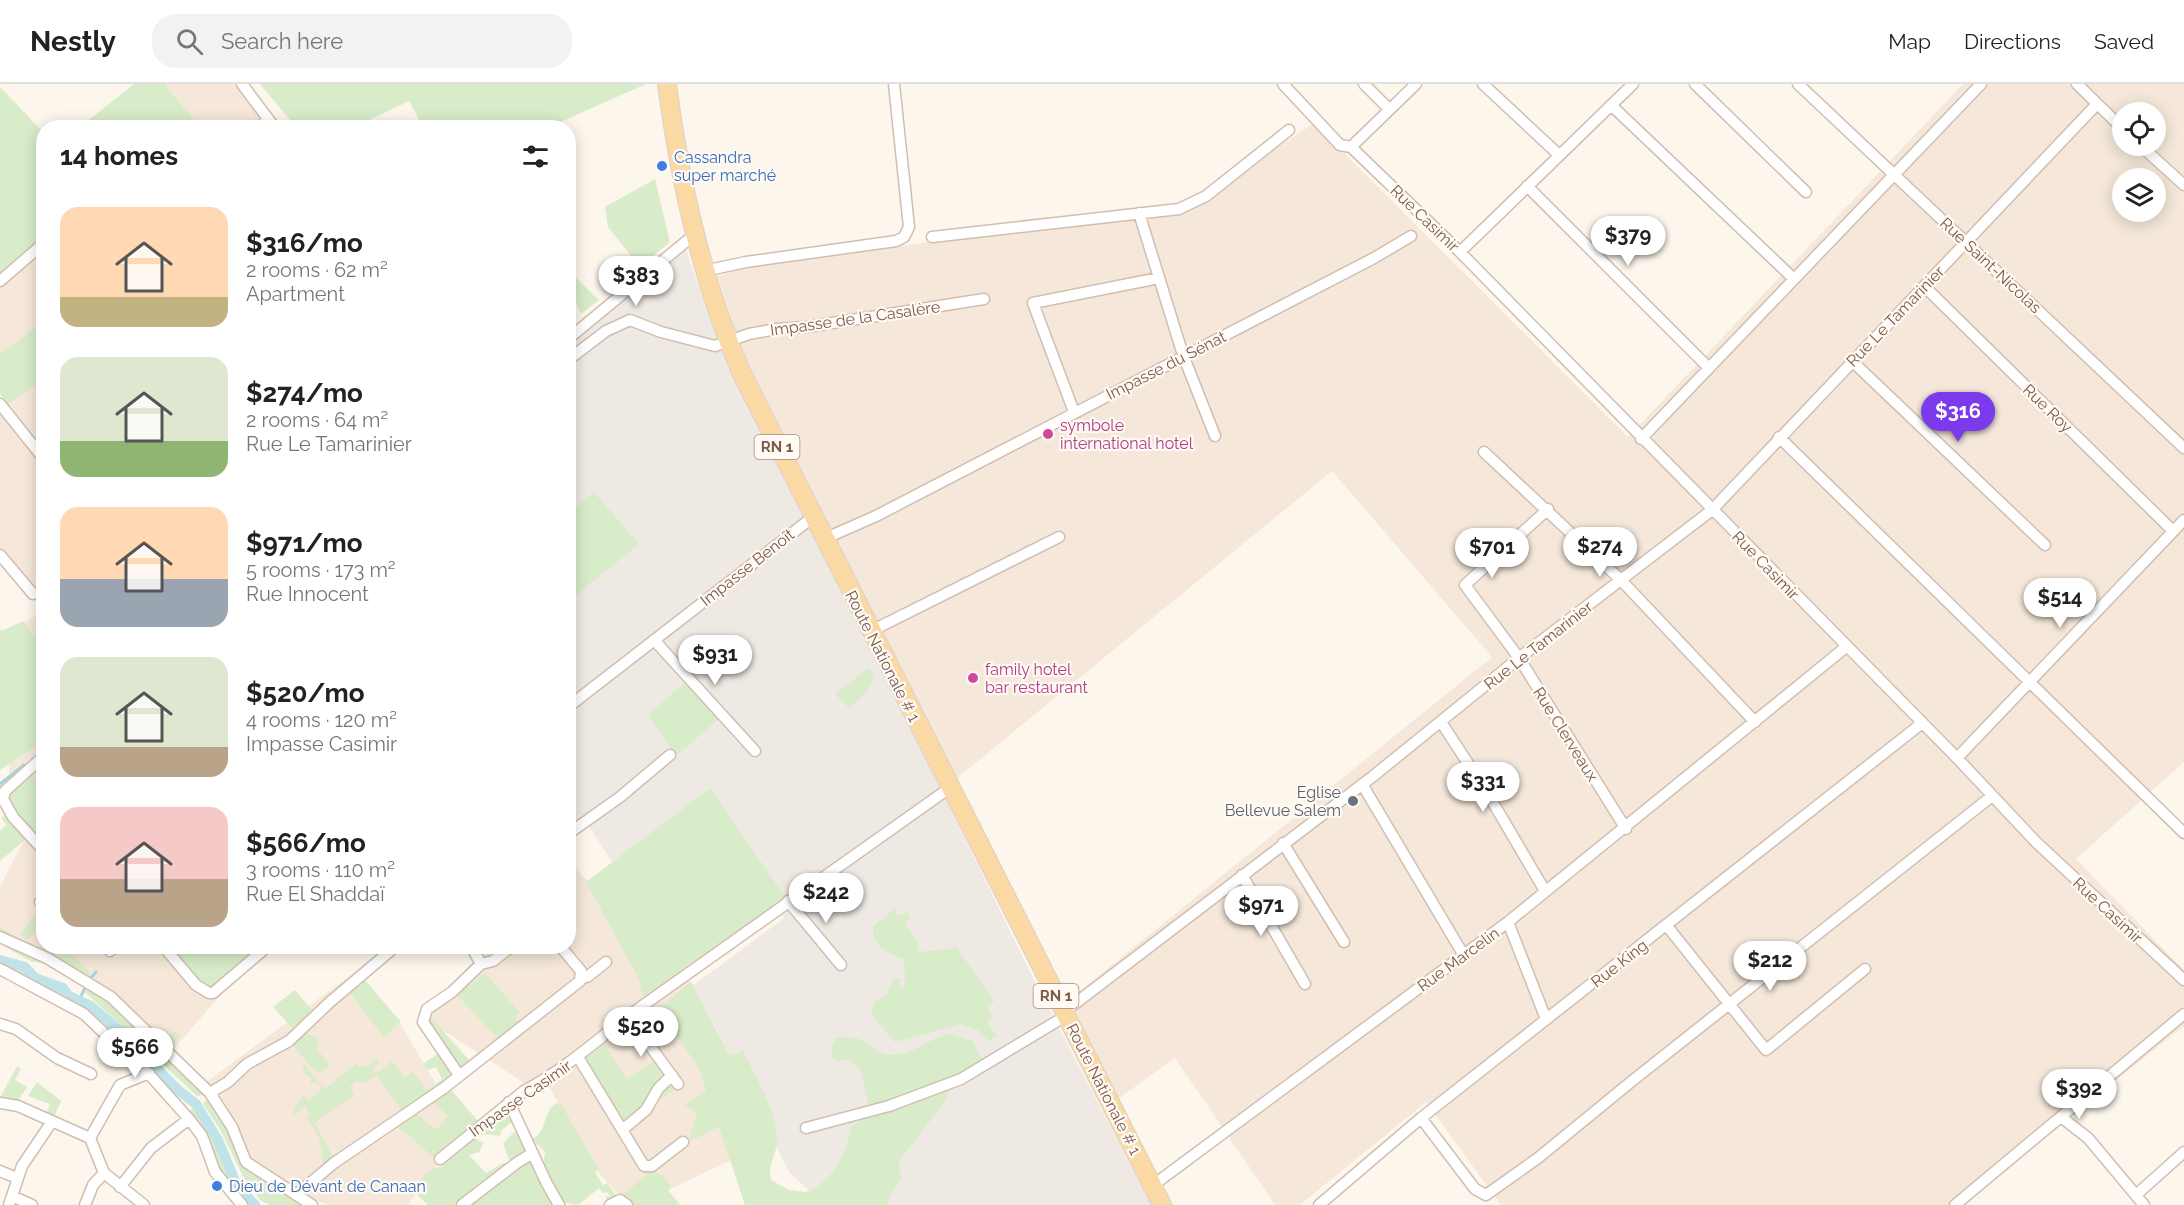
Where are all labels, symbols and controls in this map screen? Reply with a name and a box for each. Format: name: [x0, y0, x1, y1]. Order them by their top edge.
search box: [152, 14, 572, 68]
text: Nestly: [30, 25, 116, 58]
icon: search: [173, 25, 206, 58]
text: Search here: [221, 28, 343, 54]
text: Map: [1888, 29, 1931, 54]
text: Directions: [1964, 29, 2061, 54]
text: Saved: [2094, 29, 2154, 54]
map controls: [2112, 102, 2166, 222]
button: locate: [2112, 102, 2166, 156]
icon: filters: [519, 140, 552, 173]
text: 14 homes: [60, 141, 178, 171]
place label: Cassandra super marché: [674, 148, 776, 185]
marker: Cassandra super marché: [655, 159, 669, 173]
button: layers: [2112, 168, 2166, 222]
street label: Rue Casimir: [1386, 181, 1463, 256]
street label: Rue Saint-Nicolas: [1936, 214, 2045, 317]
pin: $379: [1592, 216, 1664, 267]
text: $379: [1605, 223, 1651, 247]
text: $316/mo: [246, 228, 363, 258]
icon: home: [108, 231, 180, 303]
pin: $383: [600, 256, 672, 307]
text: 2 rooms · 62 m²: [246, 258, 388, 282]
street label: Rue Le Tamarinier: [1842, 262, 1949, 371]
text: $383: [613, 263, 659, 287]
text: Apartment: [246, 282, 345, 306]
street label: Impasse de la Casalère: [769, 297, 941, 340]
street label: Impasse du Sénat: [1103, 327, 1230, 404]
text: $274/mo: [246, 378, 363, 408]
street label: Rue Roy: [2019, 380, 2077, 437]
icon: home: [108, 381, 180, 453]
pin: $316: [1922, 392, 1994, 443]
text: $316: [1935, 399, 1981, 423]
text: 2 rooms · 64 m²: [246, 408, 388, 432]
place label: symbole international hotel: [1060, 416, 1194, 453]
marker: symbole international hotel: [1041, 427, 1055, 441]
text: Rue Le Tamarinier: [246, 432, 412, 456]
road number: RN 1: [754, 435, 800, 459]
street label: Impasse Benoît: [697, 524, 799, 610]
pin: $274: [1564, 527, 1636, 578]
street label: Rue Casimir: [1728, 527, 1803, 604]
text: $971/mo: [246, 528, 363, 558]
pin: $701: [1456, 528, 1528, 579]
icon: home: [108, 531, 180, 603]
text: $274: [1577, 534, 1623, 558]
text: $701: [1469, 535, 1515, 559]
text: 5 rooms · 173 m²: [246, 558, 396, 582]
pin: $514: [2024, 578, 2096, 629]
text: Rue Innocent: [246, 582, 369, 606]
text: $514: [2037, 585, 2083, 609]
street label: Route Nationale # 1: [841, 587, 924, 725]
street label: Rue Le Tamarinier: [1480, 597, 1597, 694]
pin: $931: [679, 635, 751, 686]
text: $931: [692, 642, 738, 666]
place label: family hotel bar restaurant: [985, 660, 1089, 697]
marker: family hotel bar restaurant: [966, 671, 980, 685]
text: $520/mo: [246, 678, 365, 708]
icon: home: [108, 681, 180, 753]
street label: Rue Clerveaux: [1529, 684, 1602, 785]
text: 4 rooms · 120 m²: [246, 708, 397, 732]
text: Impasse Casimir: [246, 732, 397, 756]
pin: $331: [1447, 762, 1519, 813]
text: $331: [1461, 769, 1505, 793]
place label: Eglise Bellevue Salem: [1225, 783, 1341, 820]
marker: Eglise Bellevue Salem: [1346, 794, 1360, 808]
text: $566/mo: [246, 828, 366, 858]
icon: home: [108, 831, 180, 903]
text: 3 rooms · 110 m²: [246, 858, 395, 882]
pin: $242: [790, 873, 862, 924]
street label: Rue Casimir: [2069, 873, 2147, 948]
text: $242: [803, 880, 849, 904]
text: Rue El Shaddaï: [246, 882, 385, 906]
pin: $971: [1225, 886, 1297, 937]
text: $971: [1238, 893, 1284, 917]
street label: Rue Marcelin: [1414, 923, 1503, 995]
street label: Rue King: [1587, 935, 1651, 991]
pin: $212: [1734, 941, 1806, 992]
text: $212: [1747, 948, 1793, 972]
road number: RN 1: [1034, 984, 1078, 1008]
pin: $520: [605, 1007, 677, 1058]
text: $520: [617, 1014, 665, 1038]
street label: Route Nationale # 1: [1062, 1020, 1145, 1158]
pin: $566: [99, 1028, 171, 1079]
text: $566: [111, 1035, 159, 1059]
street label: Impasse Casimir: [465, 1056, 576, 1141]
pin: $392: [2043, 1069, 2115, 1120]
text: $392: [2056, 1076, 2102, 1100]
place label: Dieu de Dévant de Canaan: [229, 1177, 426, 1196]
marker: Dieu de Dévant de Canaan: [210, 1179, 224, 1193]

